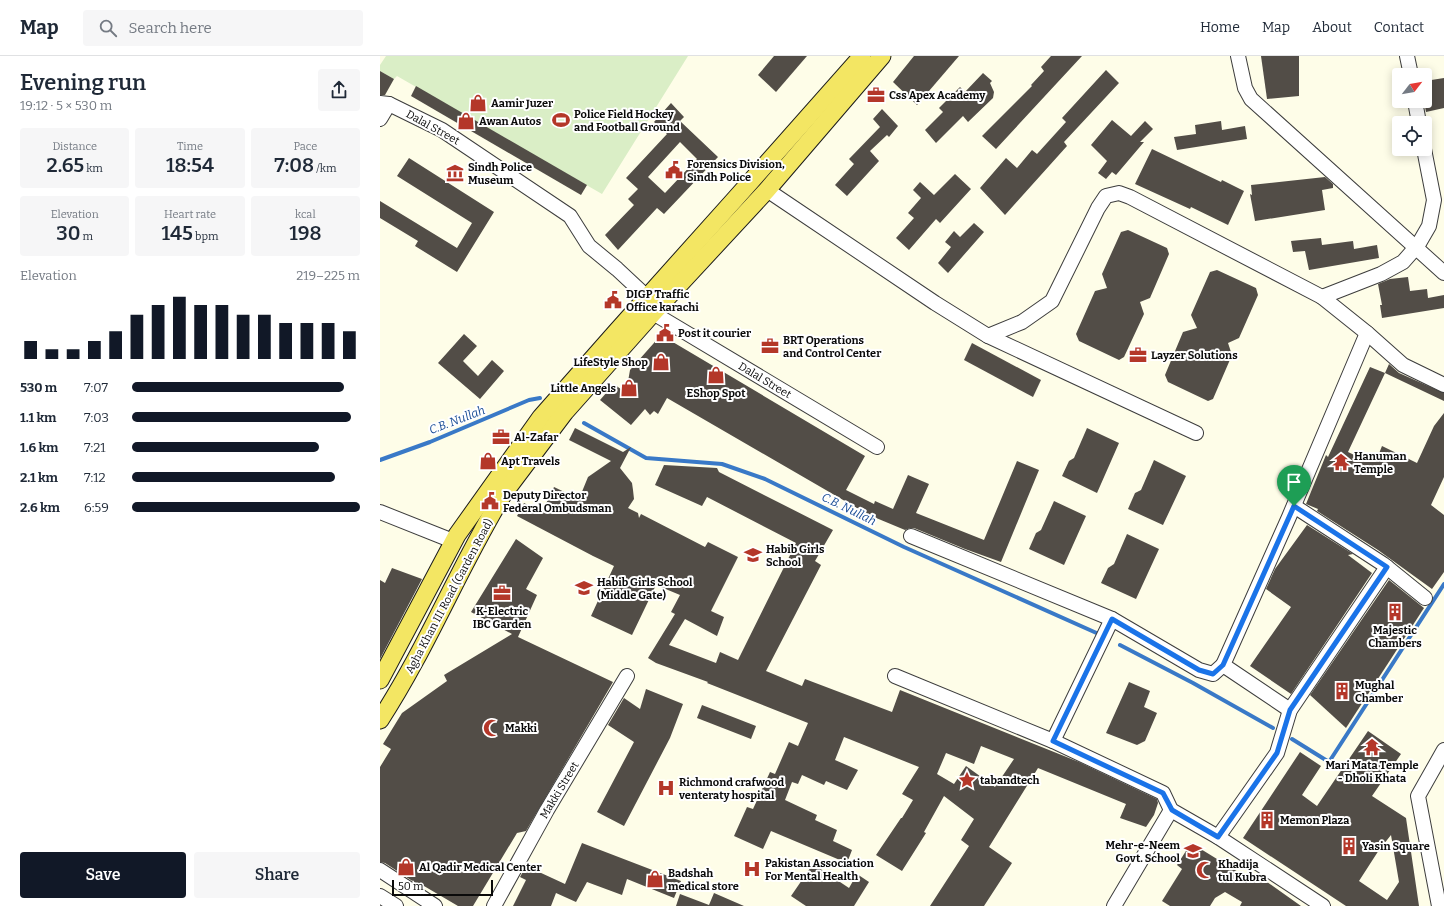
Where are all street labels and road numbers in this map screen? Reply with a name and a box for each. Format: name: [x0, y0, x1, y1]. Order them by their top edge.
street label: Dalal Street: [404, 107, 462, 147]
street label: Dalal Street: [736, 360, 793, 401]
street label: Agha Khan III Road (Garden Road): [403, 517, 496, 676]
street label: Makki Street: [537, 759, 582, 821]

